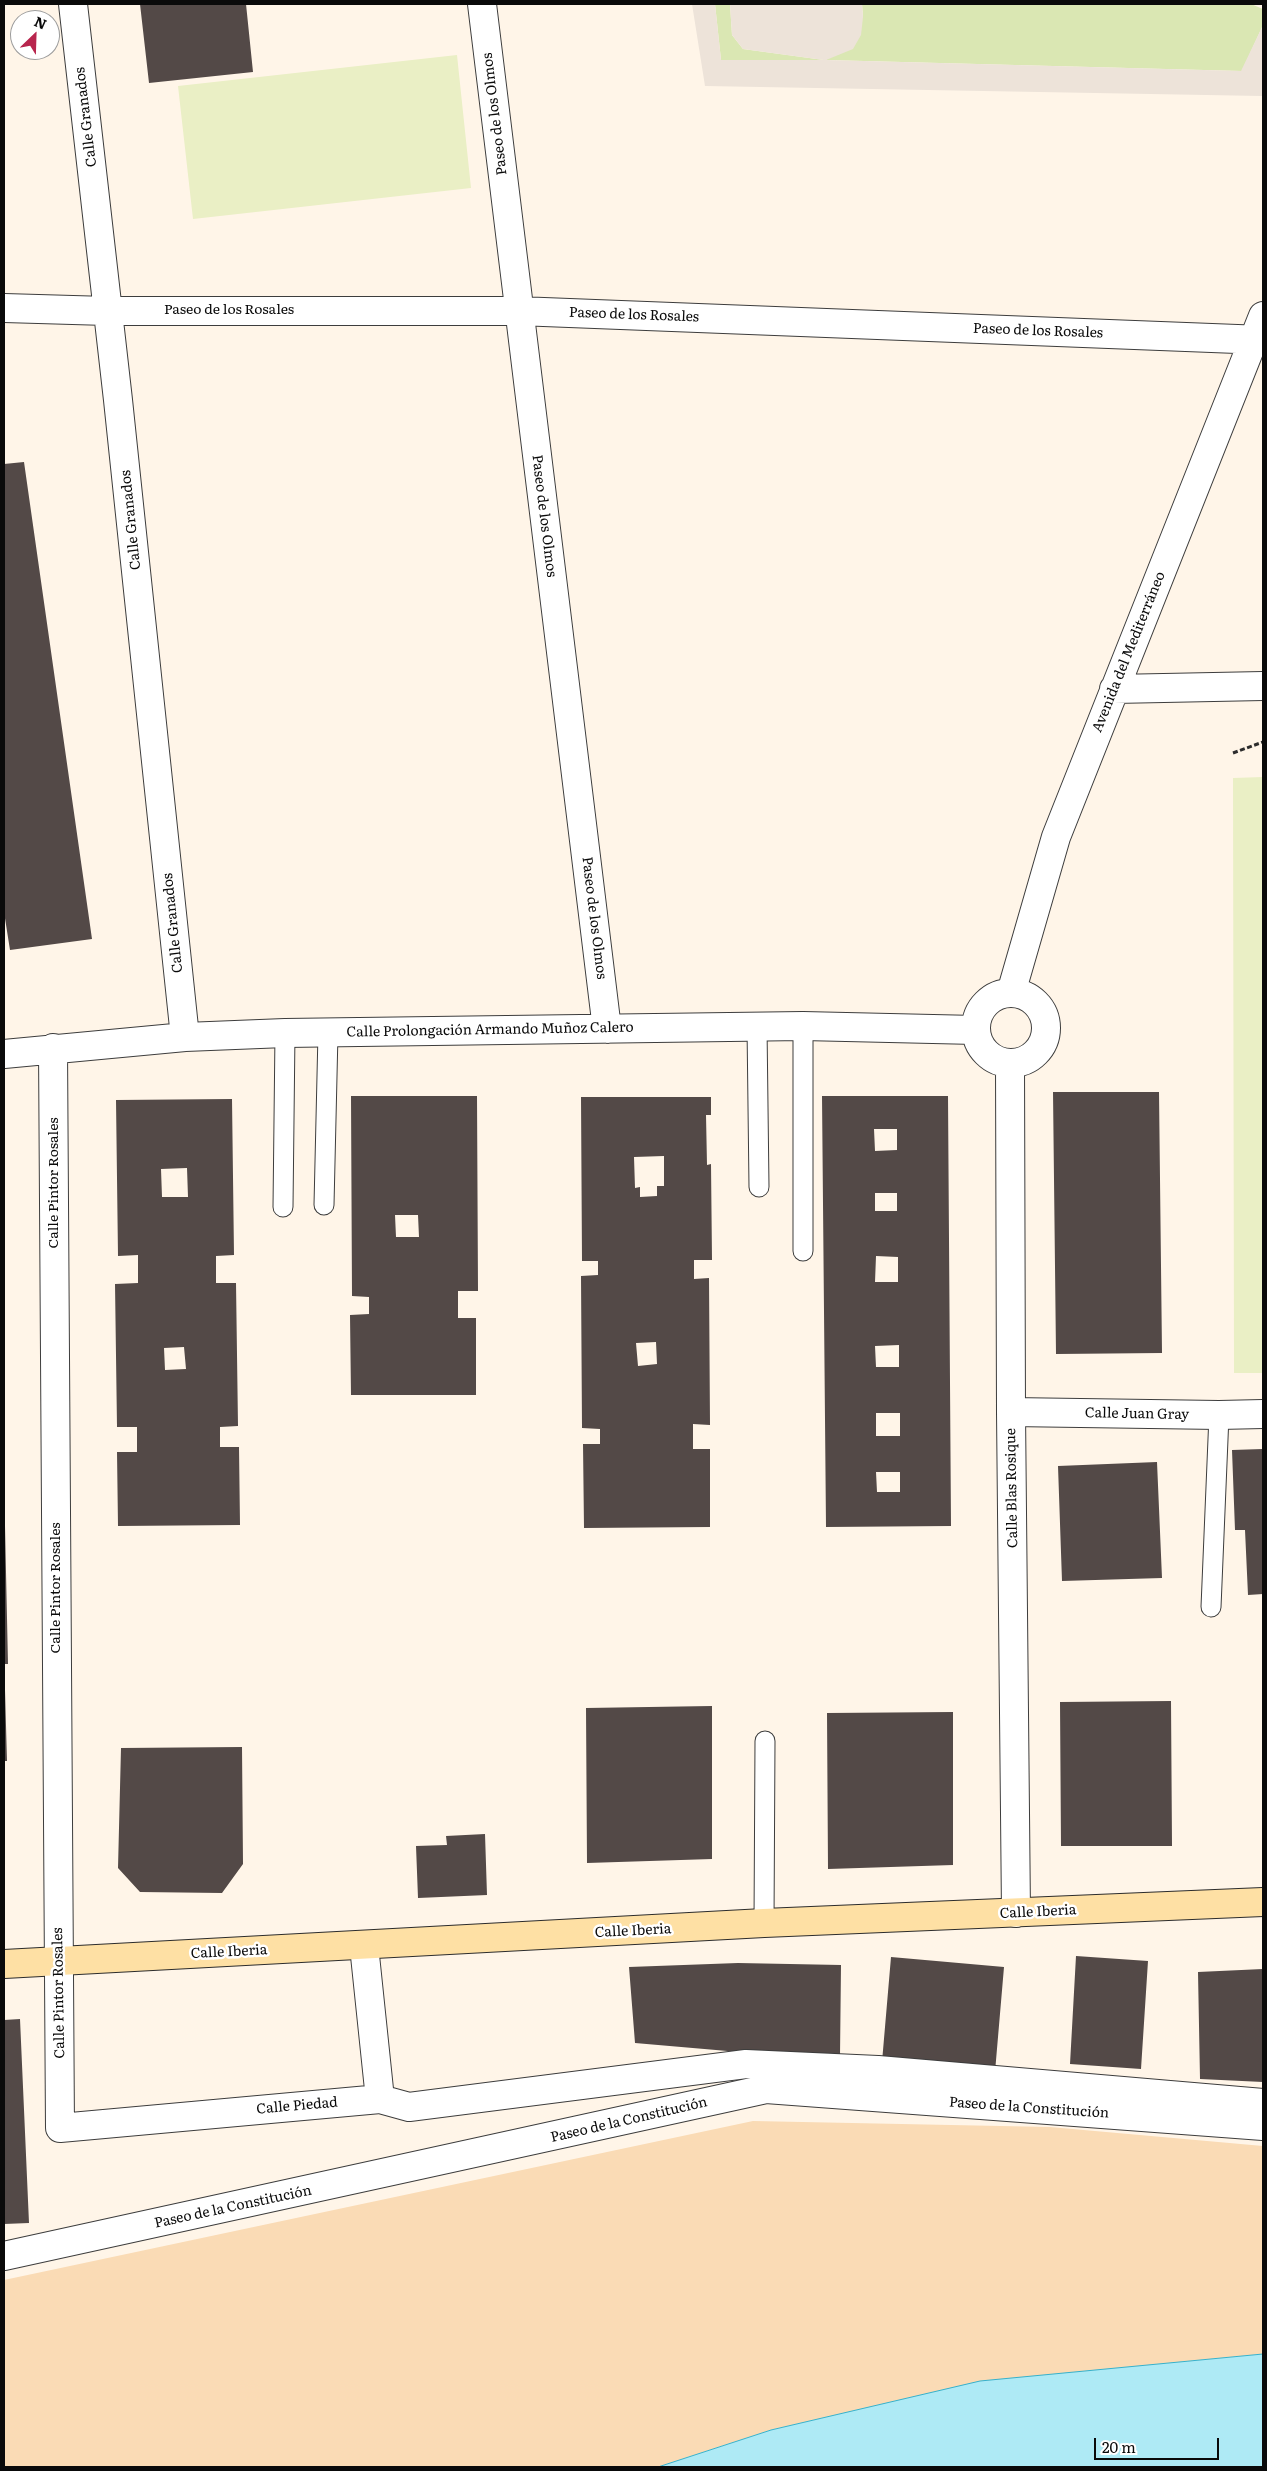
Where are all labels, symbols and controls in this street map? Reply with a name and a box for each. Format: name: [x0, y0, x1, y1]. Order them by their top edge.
north arrow: [10, 10, 60, 60]
text: N: [31, 11, 50, 34]
street label: Paseo de los Olmos: [479, 52, 511, 176]
street label: Calle Granados: [72, 66, 100, 168]
street label: Paseo de los Rosales: [164, 302, 294, 318]
street label: Paseo de los Rosales: [569, 304, 699, 326]
street label: Paseo de los Rosales: [973, 320, 1103, 342]
street label: Paseo de los Olmos: [528, 454, 560, 578]
street label: Calle Granados: [117, 469, 145, 571]
street label: Avenida del Mediterráneo: [1089, 569, 1169, 735]
street label: Paseo de los Olmos: [578, 856, 610, 980]
street label: Calle Granados: [159, 872, 187, 974]
street label: Calle Prolongación Armando Muñoz Calero: [346, 1019, 634, 1041]
street label: Calle Pintor Rosales: [46, 1117, 62, 1249]
street label: Calle Juan Gray: [1085, 1405, 1189, 1423]
street label: Calle Blas Rosique: [1003, 1428, 1021, 1548]
street label: Calle Pintor Rosales: [48, 1522, 64, 1654]
street label: Calle Iberia: [999, 1902, 1077, 1922]
street label: Calle Iberia: [594, 1921, 672, 1941]
street label: Calle Pintor Rosales: [49, 1927, 69, 2059]
street label: Calle Iberia: [190, 1942, 268, 1962]
street label: Calle Piedad: [256, 2094, 338, 2118]
street label: Paseo de la Constitución: [549, 2094, 709, 2146]
street label: Paseo de la Constitución: [948, 2094, 1110, 2122]
street label: Paseo de la Constitución: [153, 2182, 313, 2232]
scale bar: [1097, 2428, 1222, 2460]
text: 20 m: [1102, 2435, 1136, 2458]

